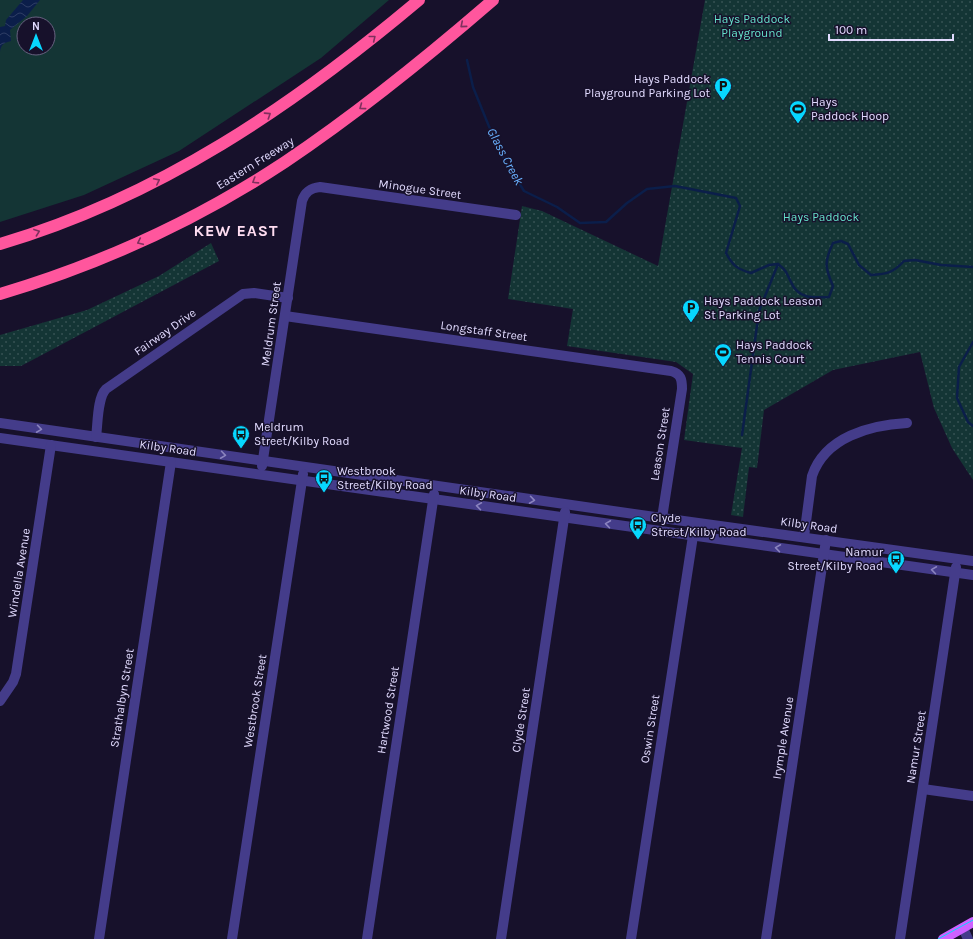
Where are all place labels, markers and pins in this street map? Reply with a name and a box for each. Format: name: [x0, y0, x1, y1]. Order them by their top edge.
place label: Hays Paddock Playground Parking Lot: [584, 72, 710, 100]
parking icon: Hays Paddock Playground Parking Lot: [713, 76, 733, 101]
place label: Hays Paddock Hoop: [811, 95, 889, 123]
sports icon: Hays Paddock Hoop: [788, 99, 808, 124]
place label: Hays Paddock Leason St Parking Lot: [704, 294, 822, 322]
parking icon: Hays Paddock Leason St Parking Lot: [681, 298, 701, 323]
place label: Hays Paddock Tennis Court: [736, 338, 813, 366]
sports icon: Hays Paddock Tennis Court: [713, 342, 733, 367]
place label: Meldrum Street/Kilby Road: [254, 420, 350, 448]
bus stop icon: Meldrum Street/Kilby Road: [231, 424, 251, 449]
place label: Westbrook Street/Kilby Road: [337, 464, 433, 492]
bus stop icon: Westbrook Street/Kilby Road: [314, 468, 334, 493]
place label: Clyde Street/Kilby Road: [651, 511, 747, 539]
bus stop icon: Clyde Street/Kilby Road: [628, 515, 648, 540]
place label: Namur Street/Kilby Road: [787, 545, 884, 573]
bus stop icon: Namur Street/Kilby Road: [886, 549, 906, 574]

